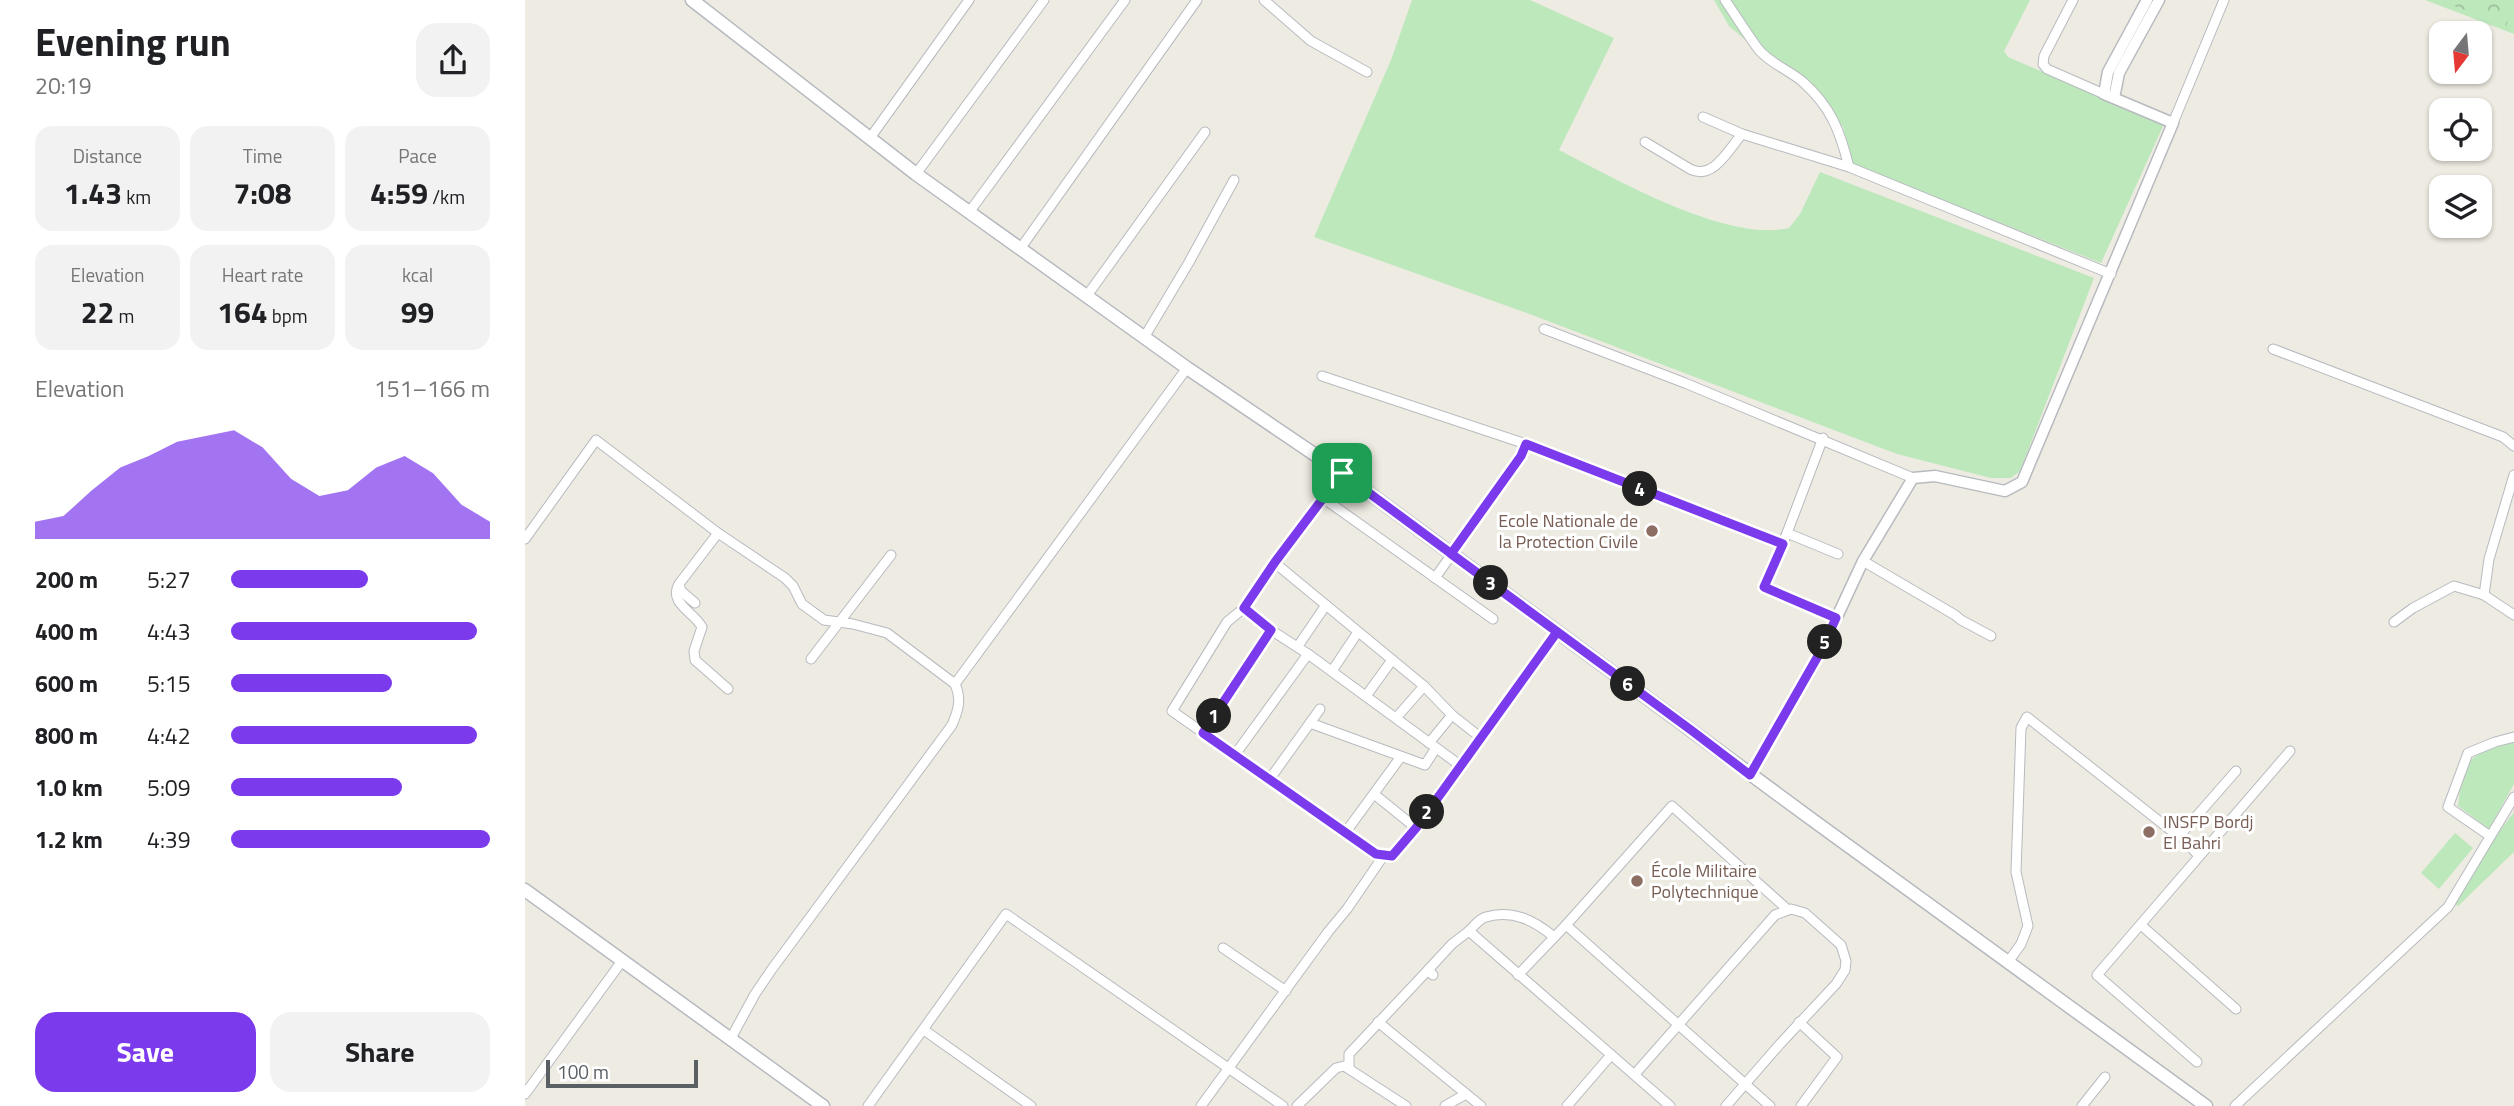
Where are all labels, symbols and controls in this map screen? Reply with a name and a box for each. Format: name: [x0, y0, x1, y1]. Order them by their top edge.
text: Evening run: [35, 13, 231, 71]
north arrow: [2429, 21, 2492, 84]
map controls: [2429, 21, 2492, 238]
button: share: [416, 23, 490, 97]
text: 20:19: [35, 68, 92, 103]
button: locate: [2429, 98, 2492, 161]
text: Distance: [73, 141, 142, 170]
text: Time: [243, 141, 282, 170]
text: Pace: [398, 141, 437, 170]
text: 1.43: [64, 170, 122, 216]
text: 7:08: [233, 170, 292, 216]
text: 4:59: [370, 170, 428, 216]
button: layers: [2429, 175, 2492, 238]
text: km: [122, 182, 151, 211]
text: /km: [428, 182, 465, 211]
text: Elevation: [71, 260, 144, 289]
text: Heart rate: [222, 260, 303, 289]
text: kcal: [402, 260, 433, 289]
text: 22: [81, 289, 114, 335]
text: 164: [217, 289, 268, 335]
text: 99: [401, 289, 434, 335]
text: m: [114, 301, 134, 330]
text: bpm: [268, 301, 308, 330]
text: Elevation: [35, 371, 124, 406]
text: 151–166 m: [374, 371, 490, 406]
pin: [1312, 443, 1372, 503]
icon: arrive: [1323, 454, 1361, 492]
pin: 4: [1623, 472, 1657, 506]
text: 4: [1634, 474, 1645, 503]
place label: Ecole Nationale de la Protection Civile: [1498, 507, 1638, 555]
marker: Ecole Nationale de la Protection Civile: [1644, 523, 1660, 539]
text: 200 m: [35, 562, 98, 597]
text: 5:27: [147, 562, 191, 597]
pin: 3: [1473, 566, 1509, 600]
text: 3: [1485, 568, 1496, 597]
text: 400 m: [35, 614, 98, 649]
text: 4:43: [147, 614, 191, 649]
pin: 5: [1807, 624, 1843, 660]
text: 5: [1819, 627, 1830, 656]
text: 600 m: [35, 666, 98, 701]
text: 5:15: [147, 666, 191, 701]
pin: 6: [1611, 666, 1645, 702]
text: 6: [1622, 669, 1633, 698]
pin: 1: [1197, 698, 1231, 734]
text: 1: [1208, 701, 1219, 730]
text: 800 m: [35, 718, 98, 753]
text: 4:42: [147, 718, 191, 753]
text: 1.0 km: [35, 770, 103, 805]
text: 5:09: [147, 770, 191, 805]
pin: 2: [1409, 794, 1445, 830]
text: 2: [1421, 797, 1432, 826]
place label: INSFP Bordj El Bahri: [2163, 808, 2254, 856]
text: 1.2 km: [35, 822, 103, 857]
text: 4:39: [147, 822, 191, 857]
marker: INSFP Bordj El Bahri: [2141, 824, 2157, 840]
place label: École Militaire Polytechnique: [1651, 857, 1759, 905]
marker: École Militaire Polytechnique: [1629, 873, 1645, 889]
button: Save: [35, 1012, 256, 1092]
button: Share: [270, 1012, 490, 1092]
scale bar: [546, 1057, 698, 1089]
text: 100 m: [557, 1057, 609, 1086]

